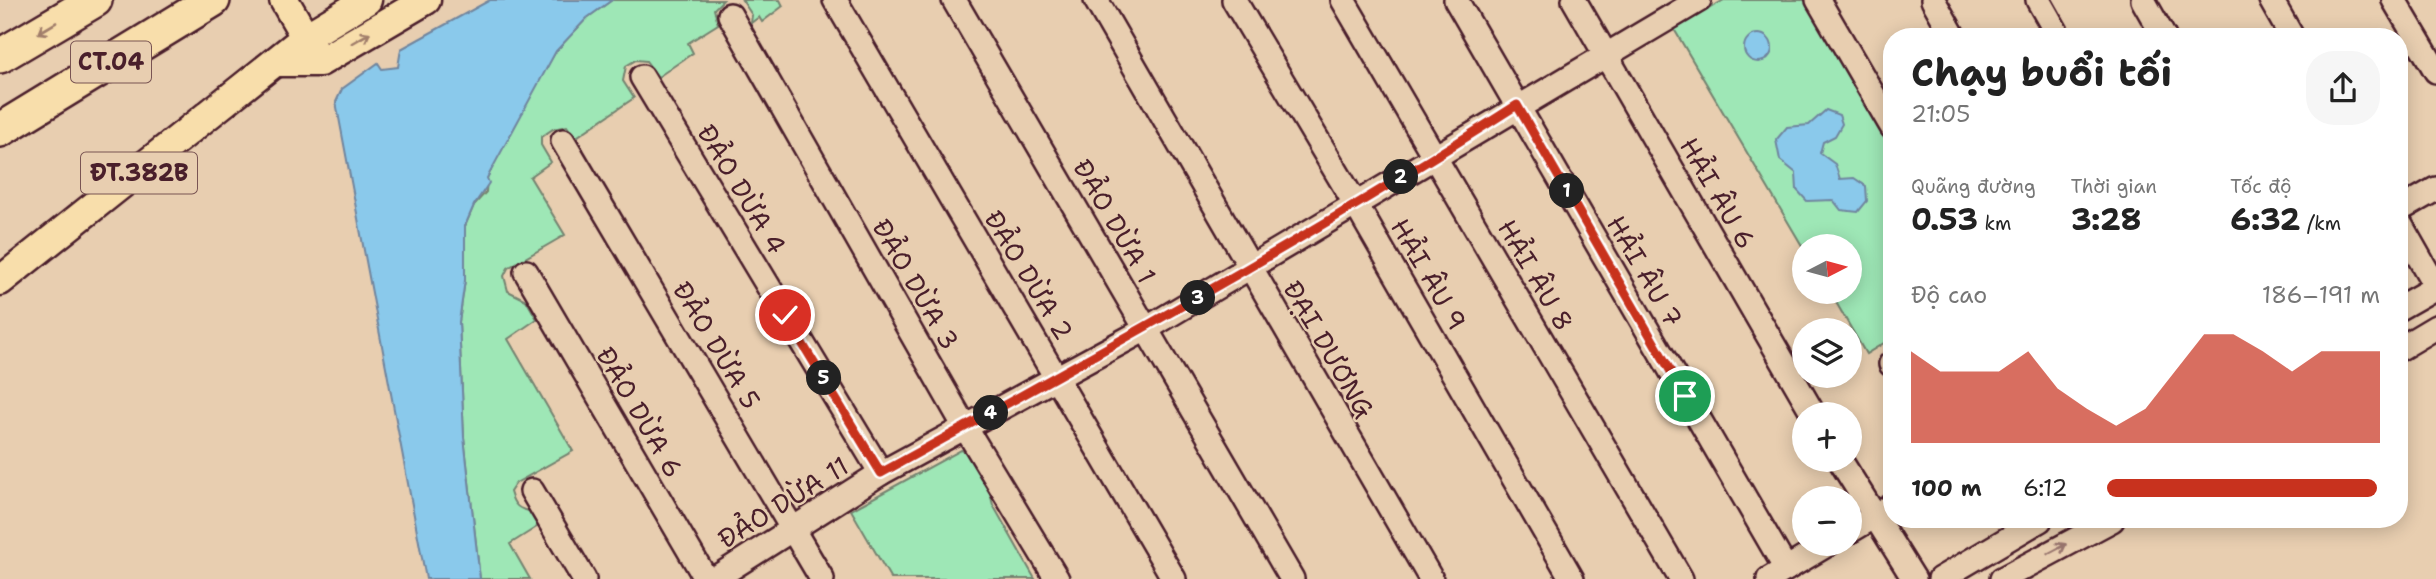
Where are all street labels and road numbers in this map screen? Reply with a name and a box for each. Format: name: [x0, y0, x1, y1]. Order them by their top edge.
road number: CT.04: [71, 42, 151, 82]
street label: ĐẢO DỪA 4: [690, 118, 794, 260]
street label: HẢI ÂU 6: [1672, 131, 1764, 255]
street label: ĐẢO DỪA 1: [1065, 152, 1165, 290]
road number: ĐT.382B: [81, 153, 197, 194]
street label: ĐẢO DỪA 2: [977, 204, 1081, 346]
street label: HẢI ÂU 7: [1599, 209, 1691, 333]
street label: ĐẢO DỪA 3: [865, 212, 967, 356]
street label: HẢI ÂU 9: [1383, 212, 1475, 336]
street label: HẢI ÂU 8: [1490, 213, 1582, 337]
street label: ĐẠI DƯƠNG: [1276, 274, 1382, 424]
street label: ĐẢO DỪA 5: [665, 275, 769, 415]
street label: ĐẢO DỪA 6: [589, 340, 691, 484]
street label: ĐẢO DỪA 11: [711, 448, 855, 556]

